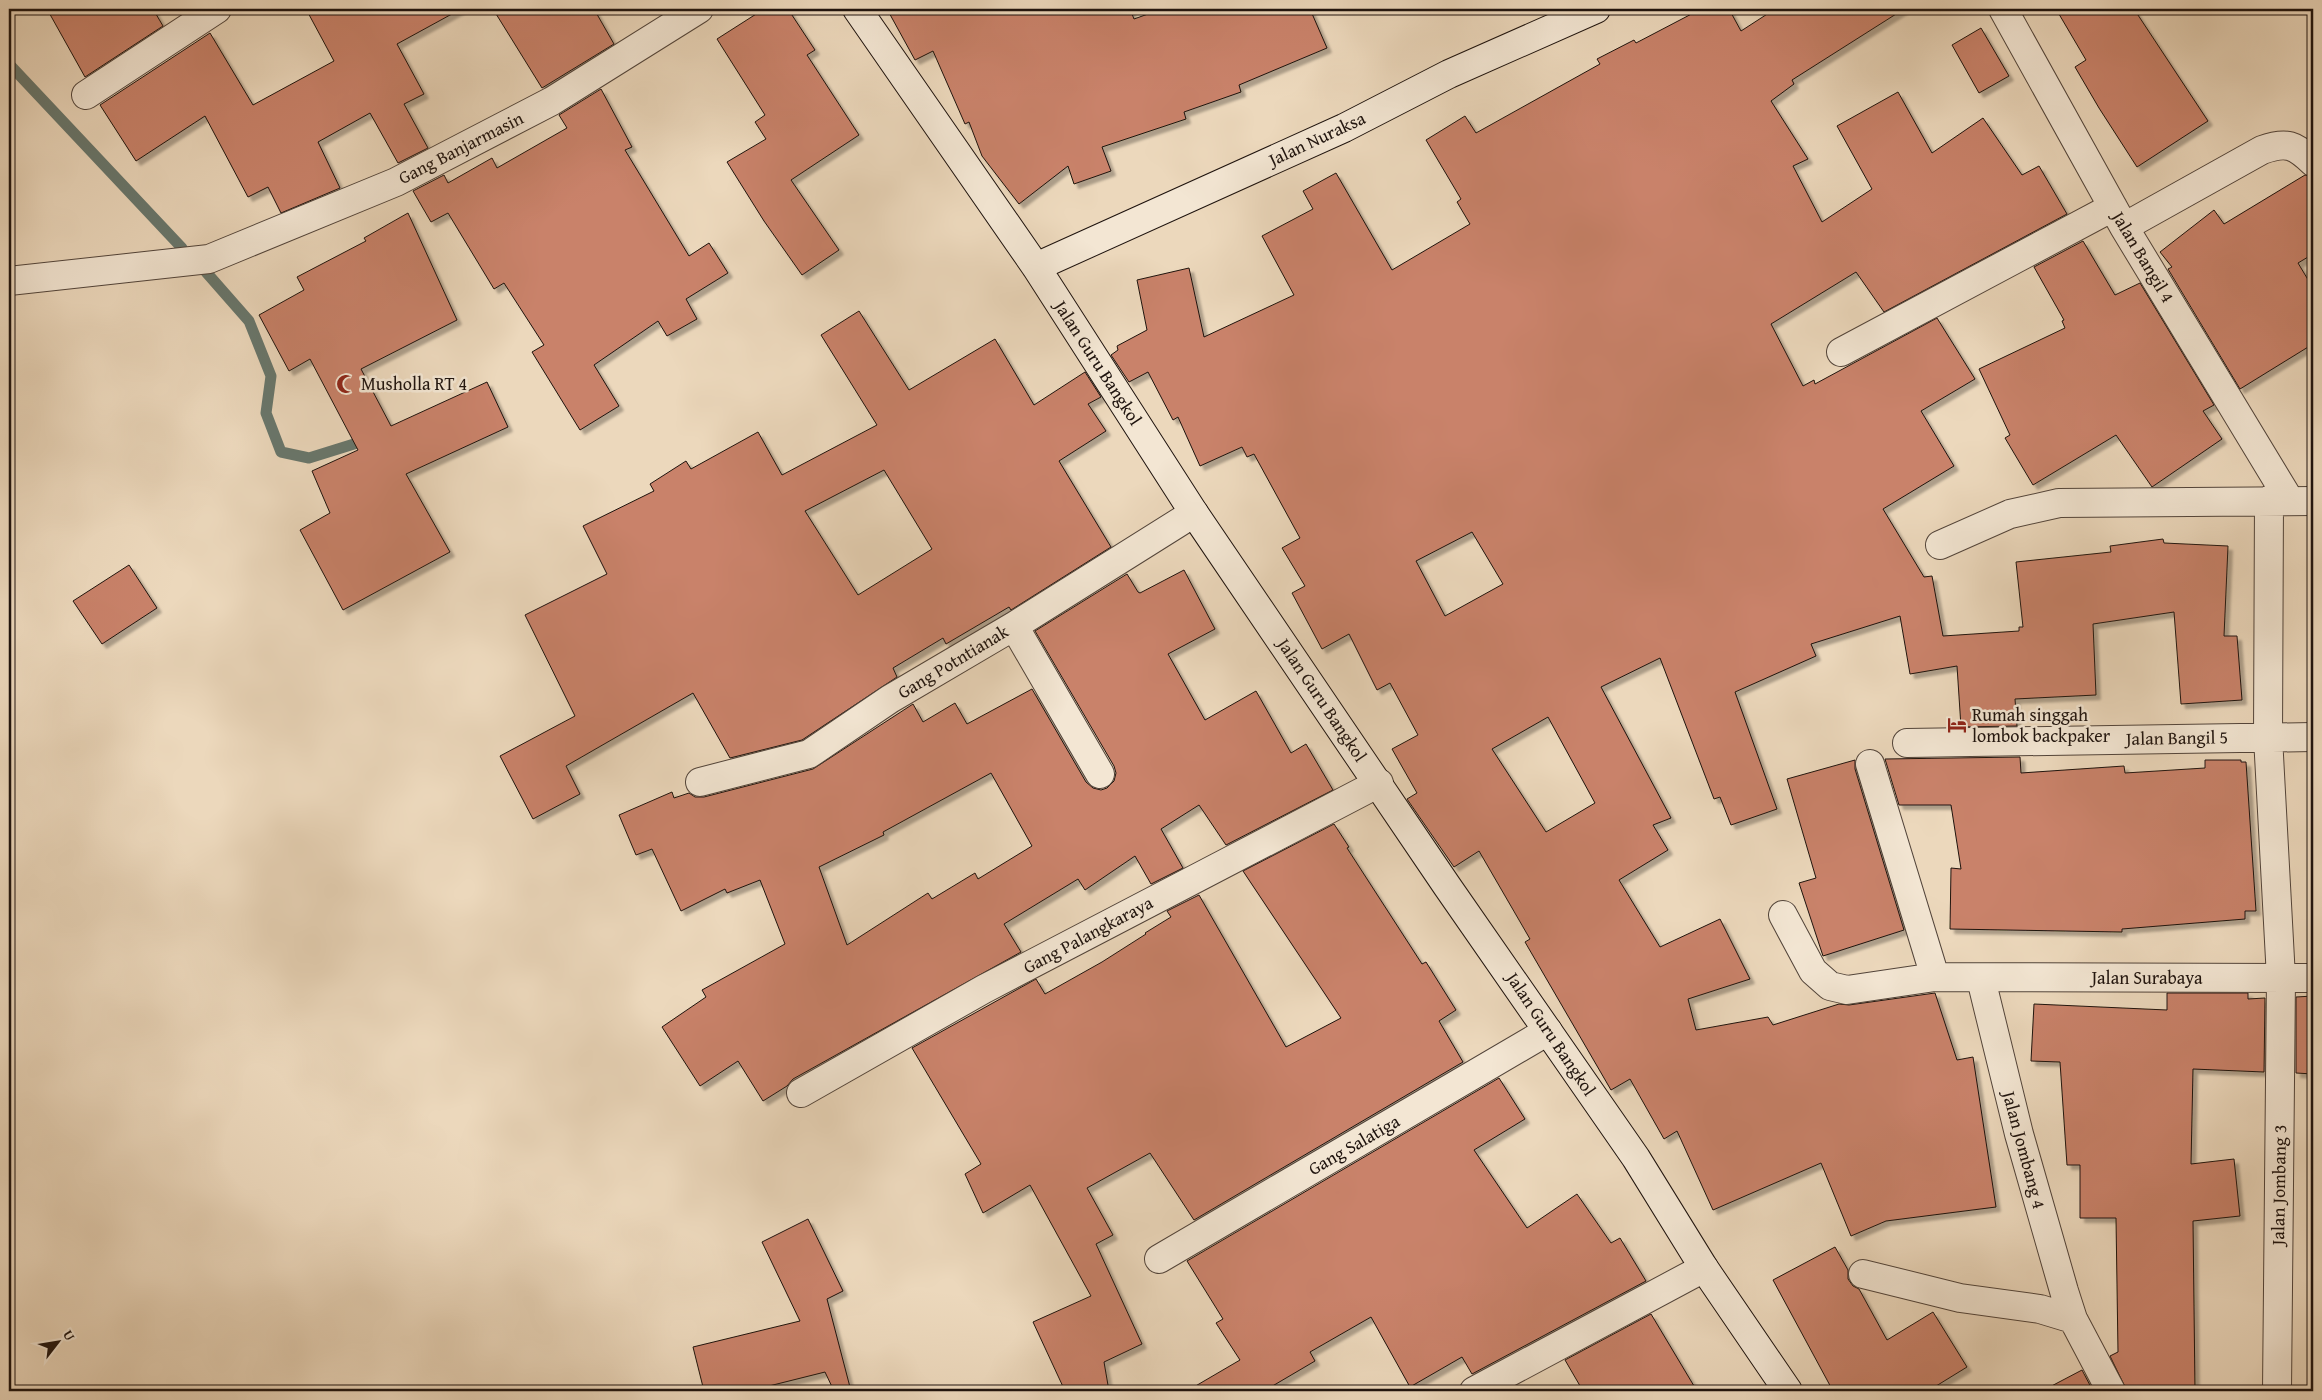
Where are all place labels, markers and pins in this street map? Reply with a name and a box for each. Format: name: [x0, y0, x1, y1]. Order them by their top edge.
place label: Musholla RT 4: [361, 370, 467, 397]
mosque icon: Musholla RT 4: [335, 373, 357, 395]
place label: Rumah singgah lombok backpaker: [1972, 701, 2111, 749]
hotel icon: Rumah singgah lombok backpaker: [1946, 714, 1968, 736]

